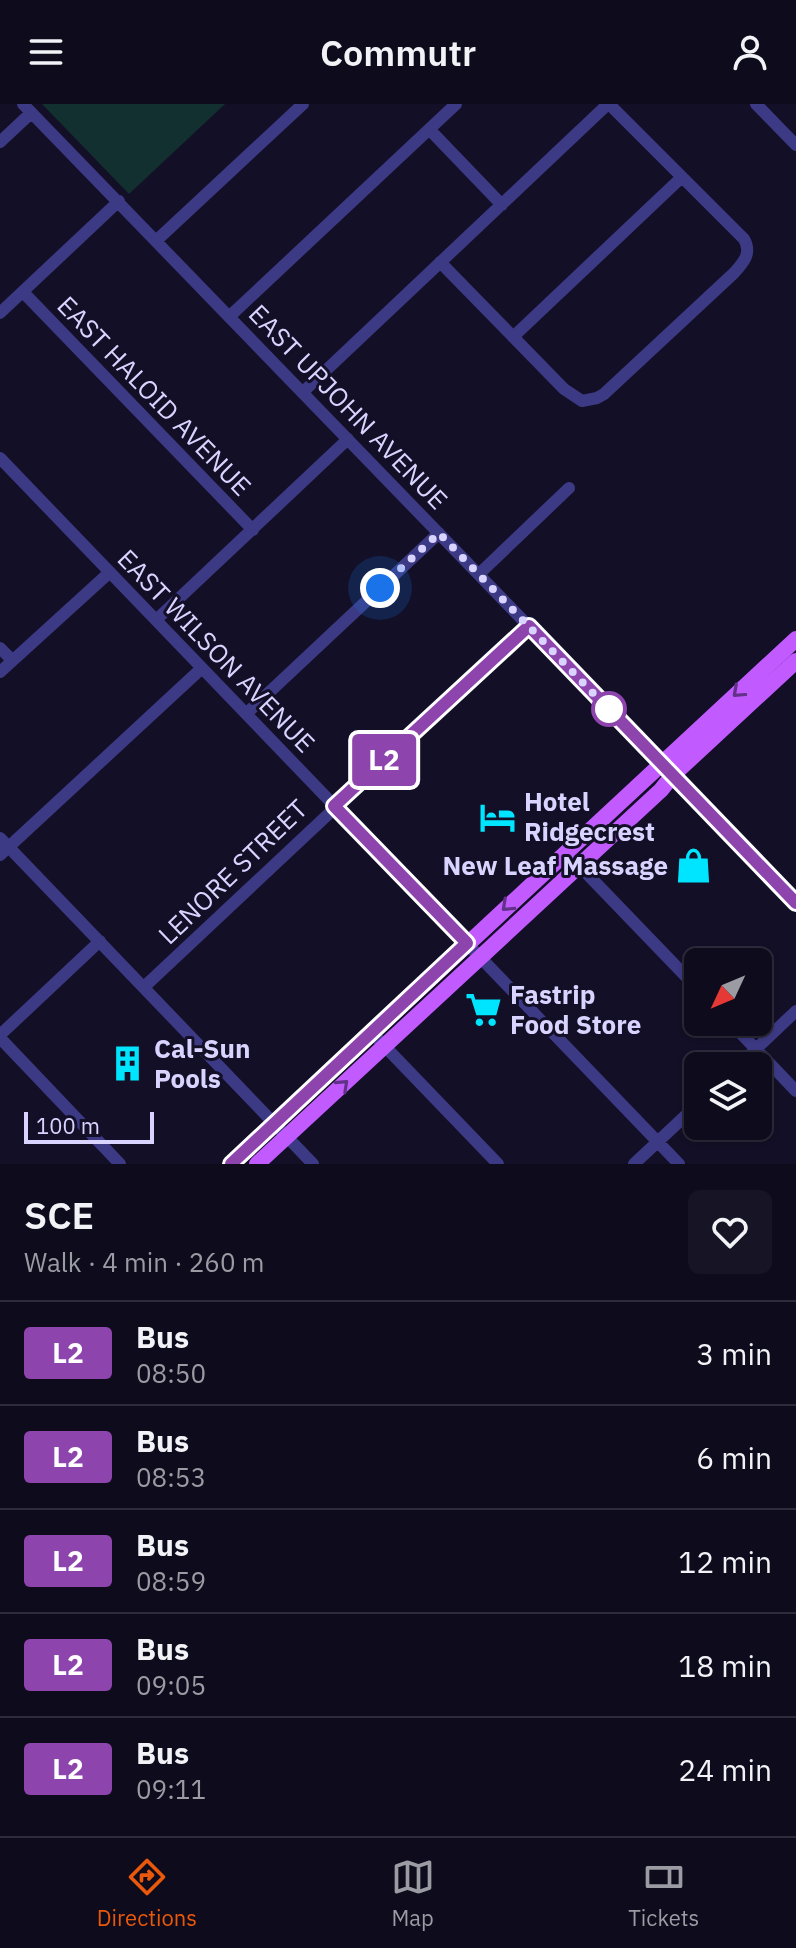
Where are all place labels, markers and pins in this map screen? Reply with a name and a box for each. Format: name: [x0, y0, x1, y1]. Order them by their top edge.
unlabelled marker: [592, 692, 626, 726]
place label: Hotel Ridgecrest: [524, 784, 655, 848]
hotel icon: Hotel Ridgecrest: [479, 798, 517, 836]
shop icon: New Leaf Massage: [675, 847, 713, 885]
place label: New Leaf Massage: [443, 848, 668, 882]
place label: Fastrip Food Store: [510, 977, 641, 1041]
supermarket icon: Fastrip Food Store: [465, 991, 503, 1029]
place label: Cal-Sun Pools: [154, 1031, 251, 1095]
building icon: Cal-Sun Pools: [109, 1045, 147, 1083]

